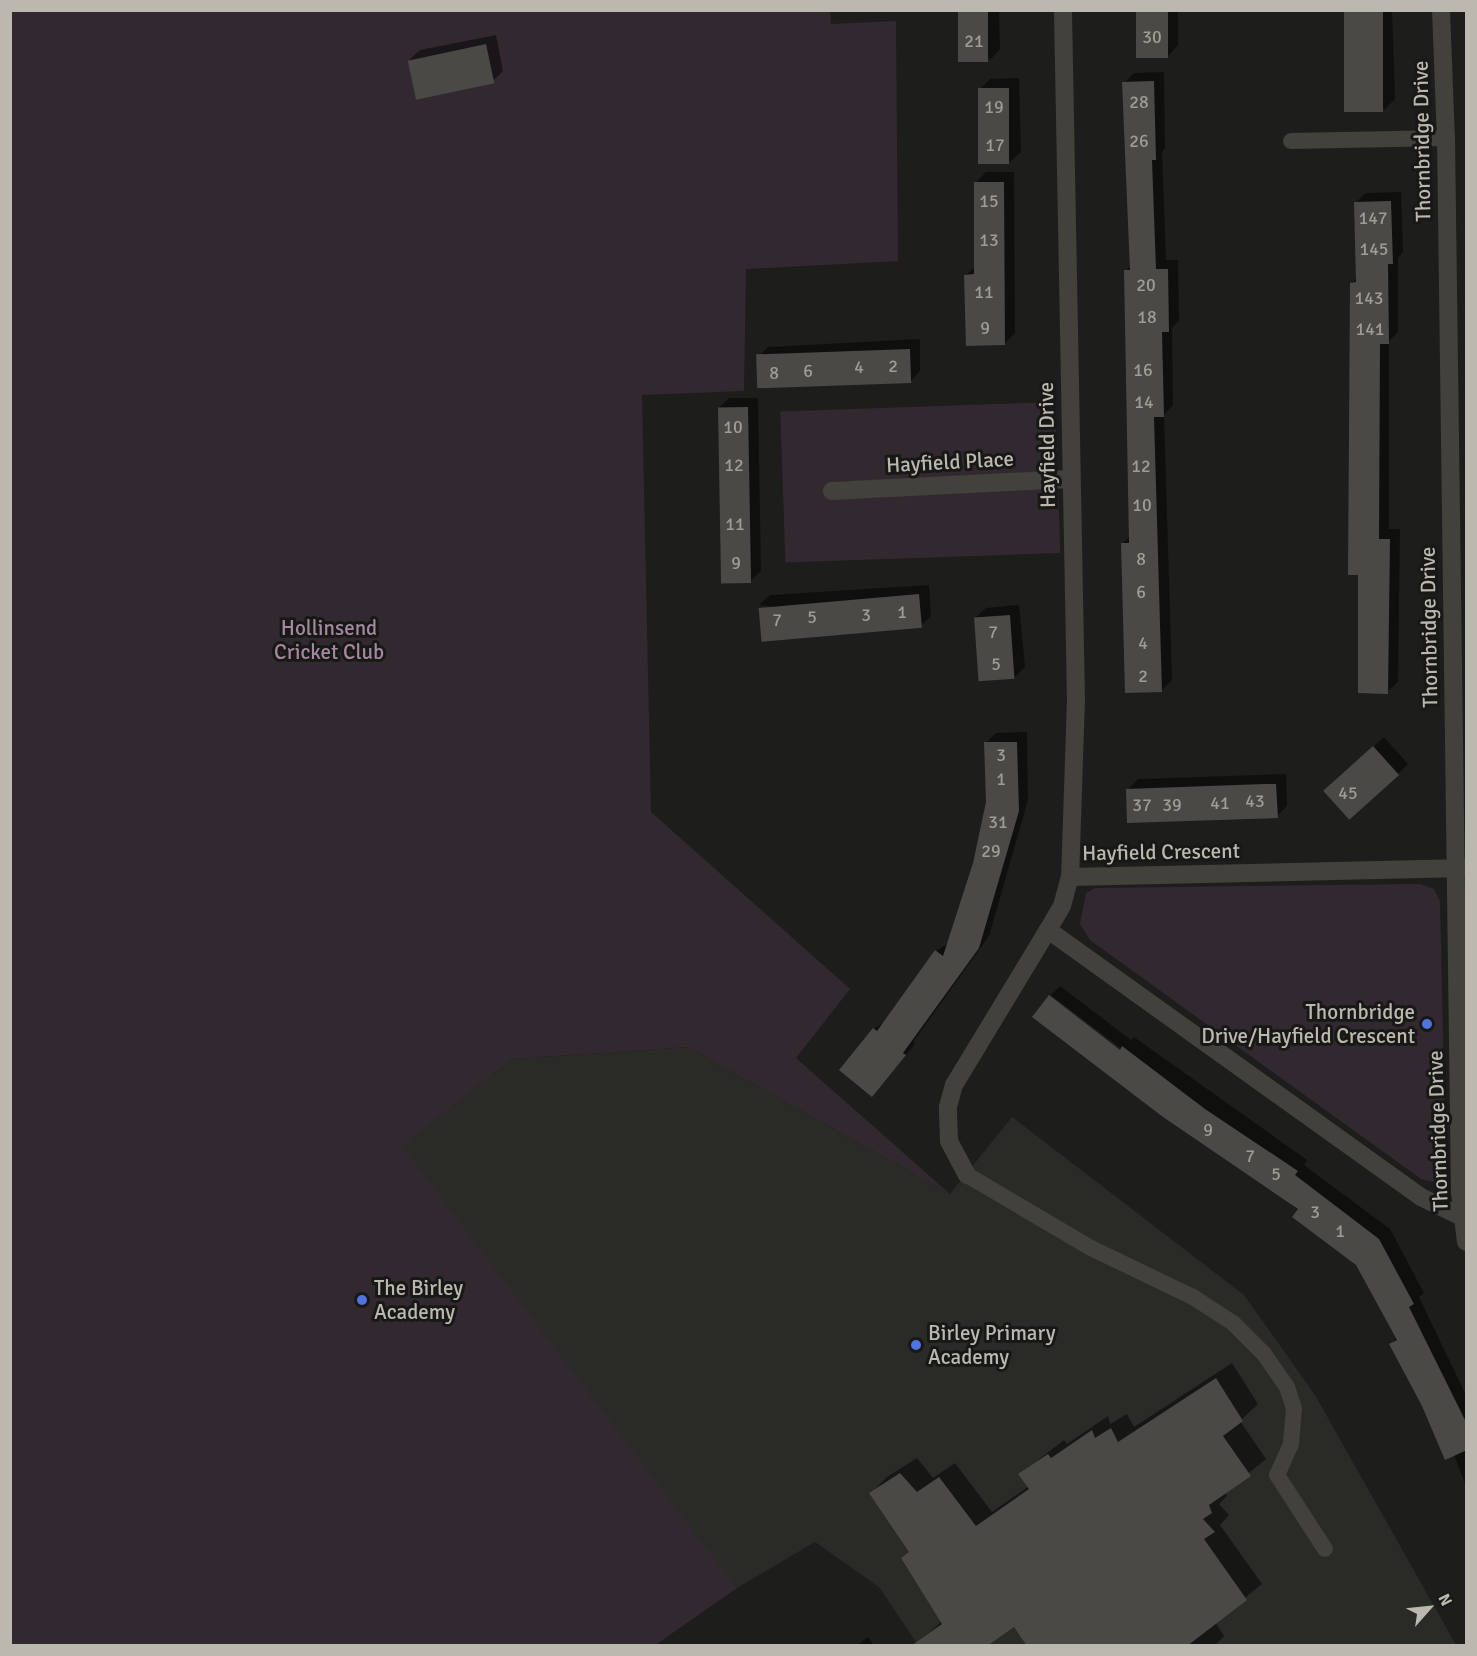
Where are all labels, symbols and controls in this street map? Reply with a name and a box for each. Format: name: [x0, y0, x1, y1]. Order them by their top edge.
house number: 30: [1142, 26, 1162, 48]
house number: 21: [964, 30, 984, 52]
street label: Thornbridge Drive: [1408, 60, 1436, 222]
house number: 28: [1129, 91, 1149, 113]
house number: 19: [984, 96, 1004, 118]
house number: 26: [1129, 130, 1149, 152]
house number: 17: [985, 134, 1005, 156]
house number: 15: [979, 190, 999, 212]
house number: 147: [1358, 207, 1388, 229]
house number: 13: [979, 229, 999, 251]
house number: 145: [1359, 238, 1389, 260]
house number: 20: [1136, 274, 1156, 296]
house number: 11: [974, 281, 994, 303]
house number: 143: [1354, 287, 1384, 309]
house number: 18: [1137, 306, 1157, 328]
house number: 9: [980, 317, 990, 339]
house number: 141: [1355, 318, 1385, 340]
house number: 2: [888, 355, 898, 377]
house number: 4: [854, 356, 864, 378]
house number: 16: [1133, 359, 1153, 381]
house number: 6: [803, 360, 813, 382]
house number: 8: [769, 362, 779, 384]
street label: Hayfield Drive: [1033, 382, 1061, 508]
house number: 14: [1134, 391, 1154, 413]
house number: 10: [723, 416, 743, 438]
street label: Hayfield Place: [885, 446, 1015, 478]
house number: 12: [724, 454, 744, 476]
house number: 12: [1131, 455, 1151, 477]
house number: 10: [1132, 494, 1152, 516]
house number: 11: [725, 513, 745, 535]
street label: Thornbridge Drive: [1415, 546, 1443, 708]
house number: 8: [1136, 548, 1146, 570]
house number: 9: [731, 552, 741, 574]
house number: 6: [1136, 581, 1146, 603]
house number: 1: [897, 601, 907, 623]
house number: 3: [861, 604, 871, 626]
house number: 5: [807, 606, 817, 628]
house number: 7: [772, 609, 782, 631]
park label: Hollinsend Cricket Club: [274, 615, 384, 665]
house number: 7: [988, 621, 998, 643]
house number: 4: [1138, 632, 1148, 654]
house number: 5: [991, 653, 1001, 675]
house number: 2: [1138, 665, 1148, 687]
house number: 3: [996, 744, 1006, 766]
house number: 1: [996, 768, 1006, 790]
house number: 45: [1338, 782, 1358, 804]
house number: 43: [1245, 790, 1265, 812]
house number: 41: [1210, 792, 1230, 814]
house number: 37: [1132, 794, 1152, 816]
house number: 39: [1162, 794, 1182, 816]
house number: 31: [988, 811, 1008, 833]
street label: Hayfield Crescent: [1082, 838, 1240, 866]
house number: 29: [981, 840, 1001, 862]
place label: Thornbridge Drive/Hayfield Crescent: [1201, 999, 1415, 1049]
marker: Thornbridge Drive/Hayfield Crescent: [1420, 1017, 1434, 1031]
street label: Thornbridge Drive: [1423, 1050, 1453, 1212]
house number: 9: [1203, 1119, 1213, 1141]
house number: 7: [1245, 1145, 1255, 1167]
house number: 5: [1271, 1163, 1281, 1185]
house number: 3: [1310, 1201, 1320, 1223]
house number: 1: [1335, 1220, 1345, 1242]
place label: The Birley Academy: [374, 1275, 463, 1325]
marker: The Birley Academy: [355, 1293, 369, 1307]
place label: Birley Primary Academy: [928, 1320, 1056, 1370]
marker: Birley Primary Academy: [909, 1338, 923, 1352]
north arrow: [1399, 1578, 1459, 1638]
text: N: [1434, 1590, 1456, 1609]

